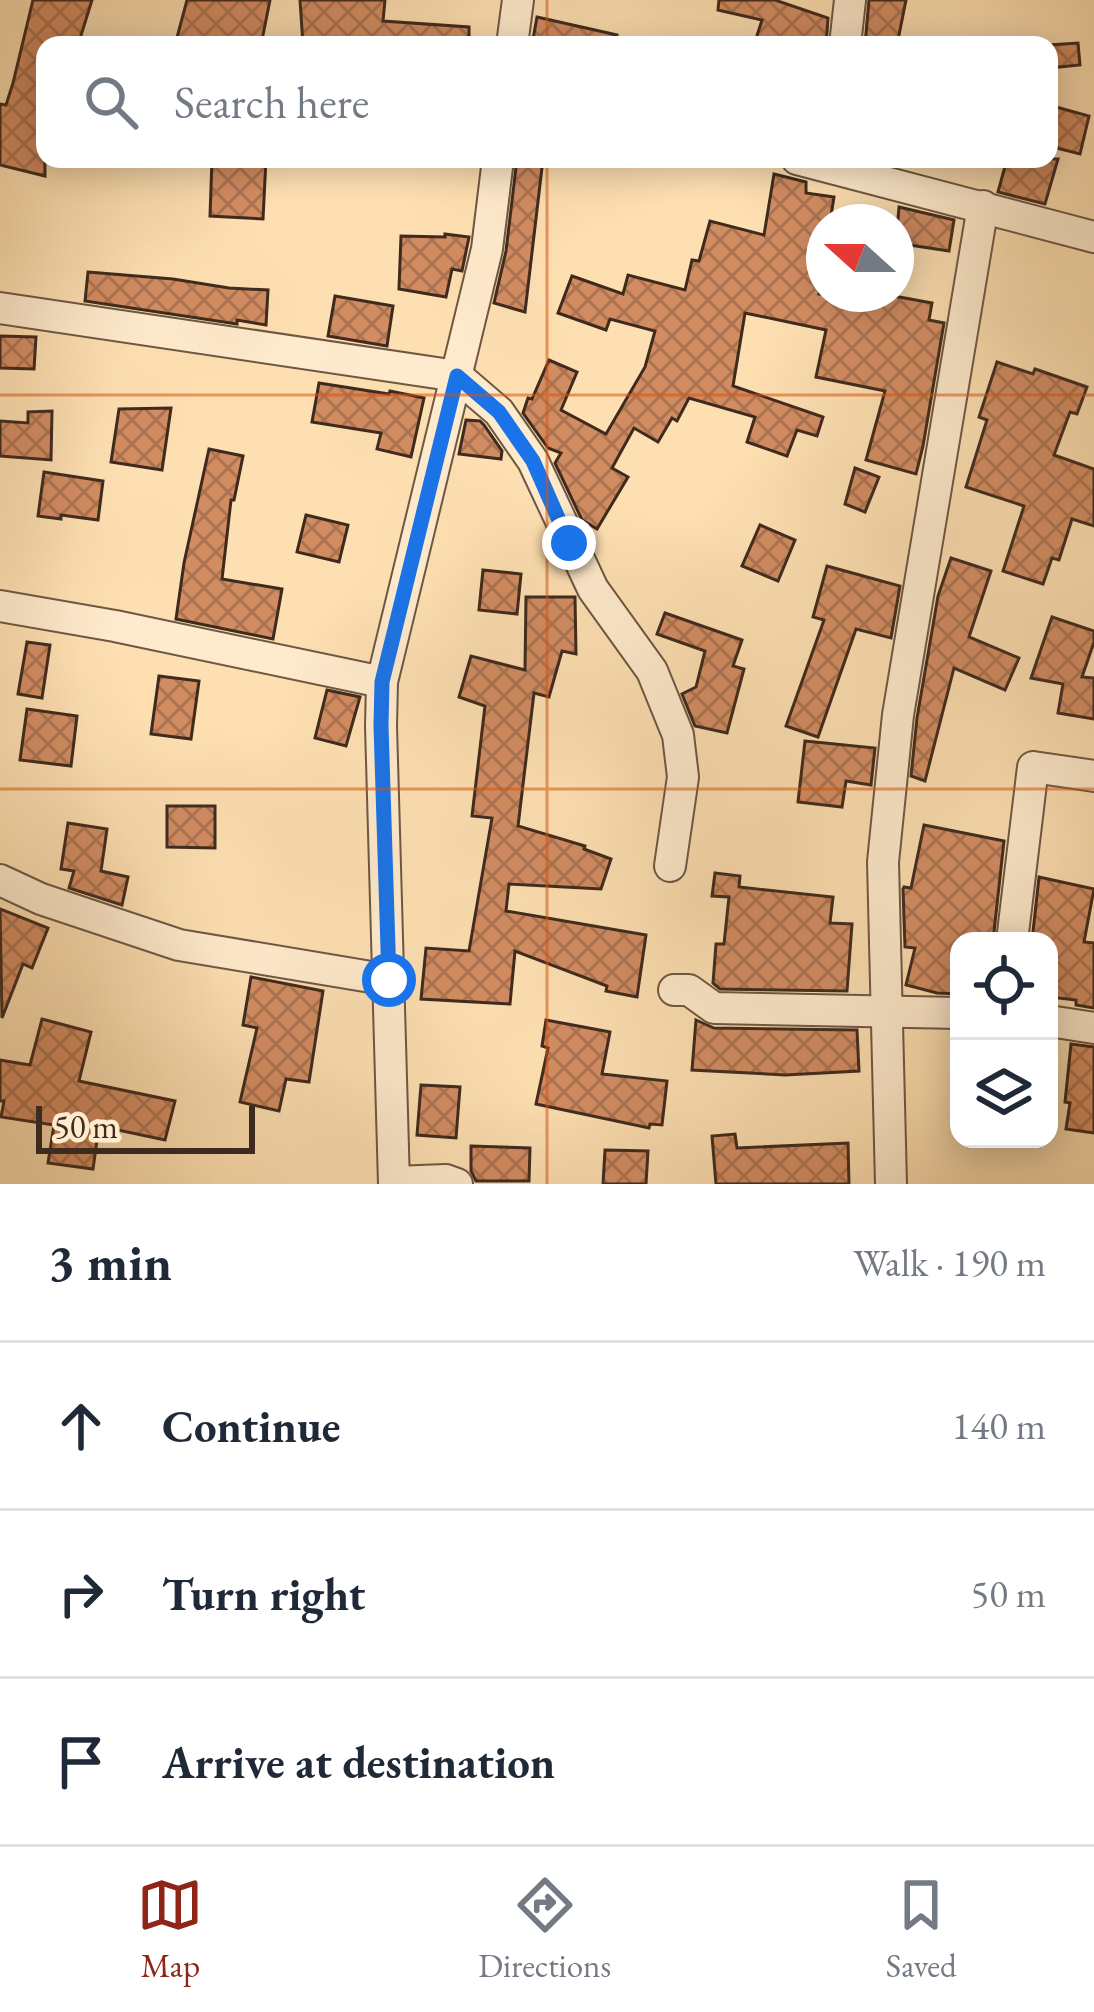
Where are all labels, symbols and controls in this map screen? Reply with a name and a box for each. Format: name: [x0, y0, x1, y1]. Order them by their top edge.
search box: [36, 36, 1058, 168]
icon: search: [78, 69, 144, 135]
text: Search here: [174, 73, 369, 131]
north arrow: [806, 204, 914, 312]
route end: [542, 516, 596, 570]
map controls: [950, 932, 1058, 1148]
button: locate: [950, 932, 1058, 1040]
route start: [362, 953, 416, 1007]
button: layers: [950, 1040, 1058, 1148]
scale bar: [36, 1100, 255, 1153]
text: 50 m: [54, 1105, 118, 1148]
text: 3 min: [48, 1229, 172, 1295]
text: Walk · 190 m: [853, 1237, 1046, 1288]
icon: ahead: [48, 1393, 114, 1459]
text: Continue: [162, 1397, 340, 1455]
text: 140 m: [952, 1400, 1046, 1451]
icon: right: [48, 1561, 114, 1627]
text: Turn right: [162, 1565, 365, 1623]
text: 50 m: [970, 1568, 1046, 1619]
icon: arrive: [48, 1729, 114, 1795]
text: Arrive at destination: [162, 1733, 555, 1791]
tab: Map: [137, 1872, 203, 1987]
tab: Directions: [478, 1872, 611, 1987]
tab: Saved: [886, 1872, 957, 1987]

